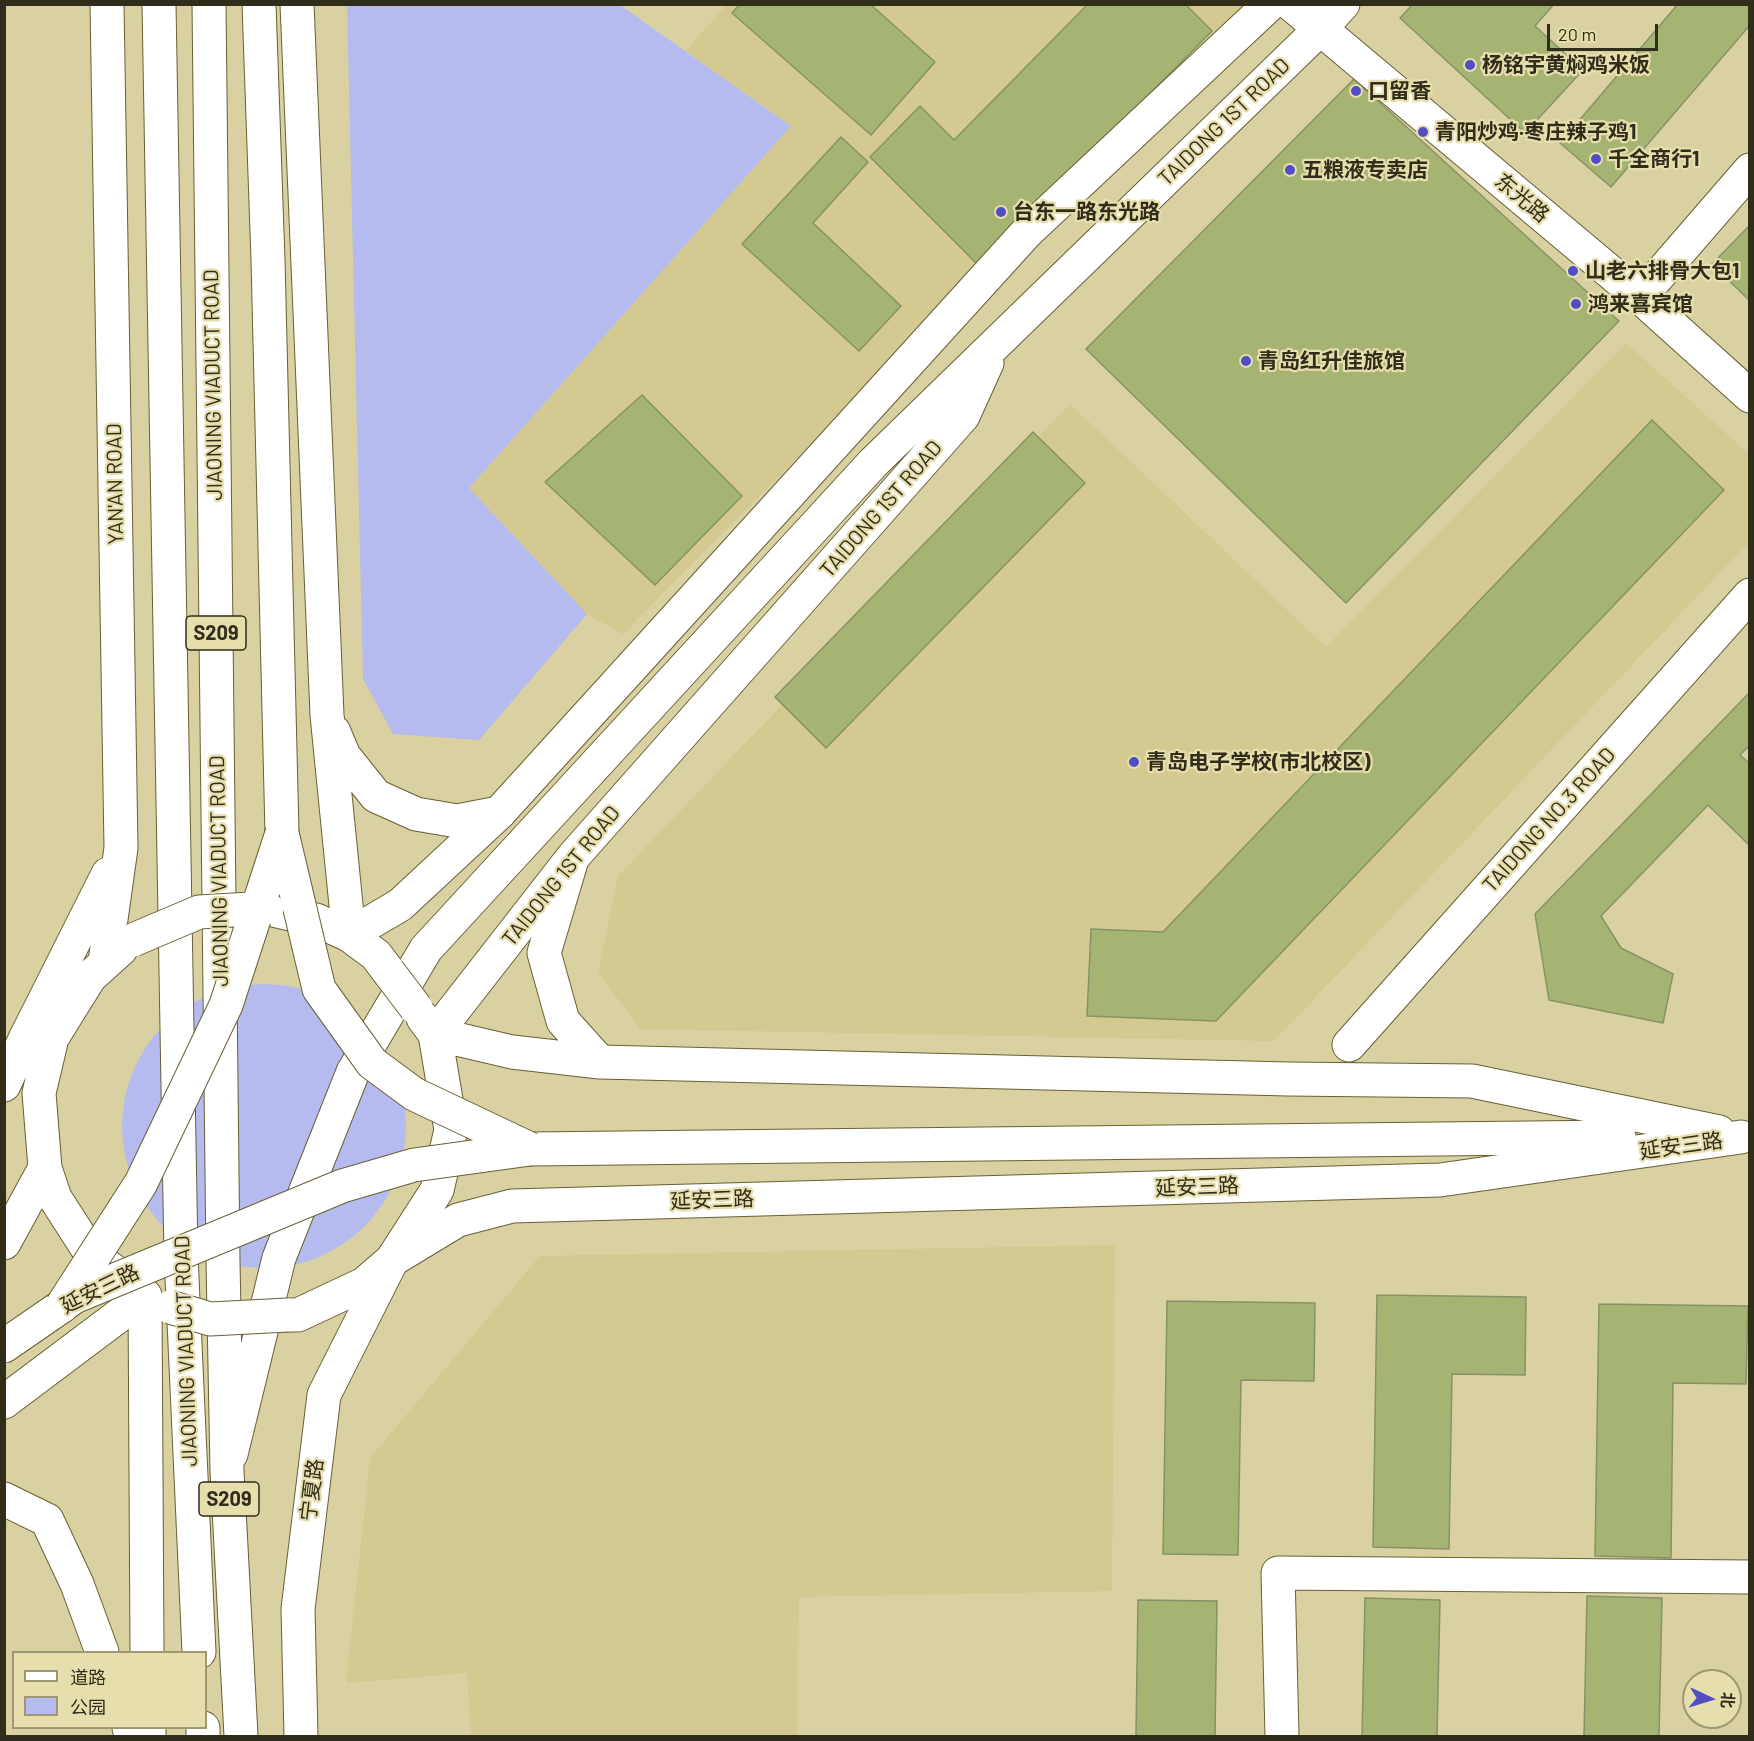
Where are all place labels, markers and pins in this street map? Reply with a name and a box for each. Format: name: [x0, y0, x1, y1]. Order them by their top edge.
place label: 杨铭宇黄焖鸡米饭: [1482, 52, 1650, 78]
marker: 杨铭宇黄焖鸡米饭: [1463, 58, 1477, 72]
place label: 口留香: [1368, 78, 1431, 104]
marker: 口留香: [1349, 84, 1363, 98]
place label: 青阳炒鸡·枣庄辣子鸡1: [1435, 119, 1636, 145]
marker: 青阳炒鸡·枣庄辣子鸡1: [1416, 125, 1430, 139]
place label: 千全商行1: [1608, 146, 1699, 172]
marker: 千全商行1: [1589, 152, 1603, 166]
place label: 五粮液专卖店: [1302, 157, 1428, 183]
marker: 五粮液专卖店: [1283, 163, 1297, 177]
place label: 台东一路东光路: [1013, 199, 1160, 225]
marker: 台东一路东光路: [994, 205, 1008, 219]
place label: 山老六排骨大包1: [1585, 258, 1739, 284]
marker: 山老六排骨大包1: [1566, 264, 1580, 278]
place label: 鸿来喜宾馆: [1588, 291, 1693, 317]
marker: 鸿来喜宾馆: [1569, 297, 1583, 311]
place label: 青岛红升佳旅馆: [1258, 348, 1405, 374]
marker: 青岛红升佳旅馆: [1239, 354, 1253, 368]
place label: 青岛电子学校(市北校区): [1146, 749, 1371, 775]
marker: 青岛电子学校(市北校区): [1127, 755, 1141, 769]

